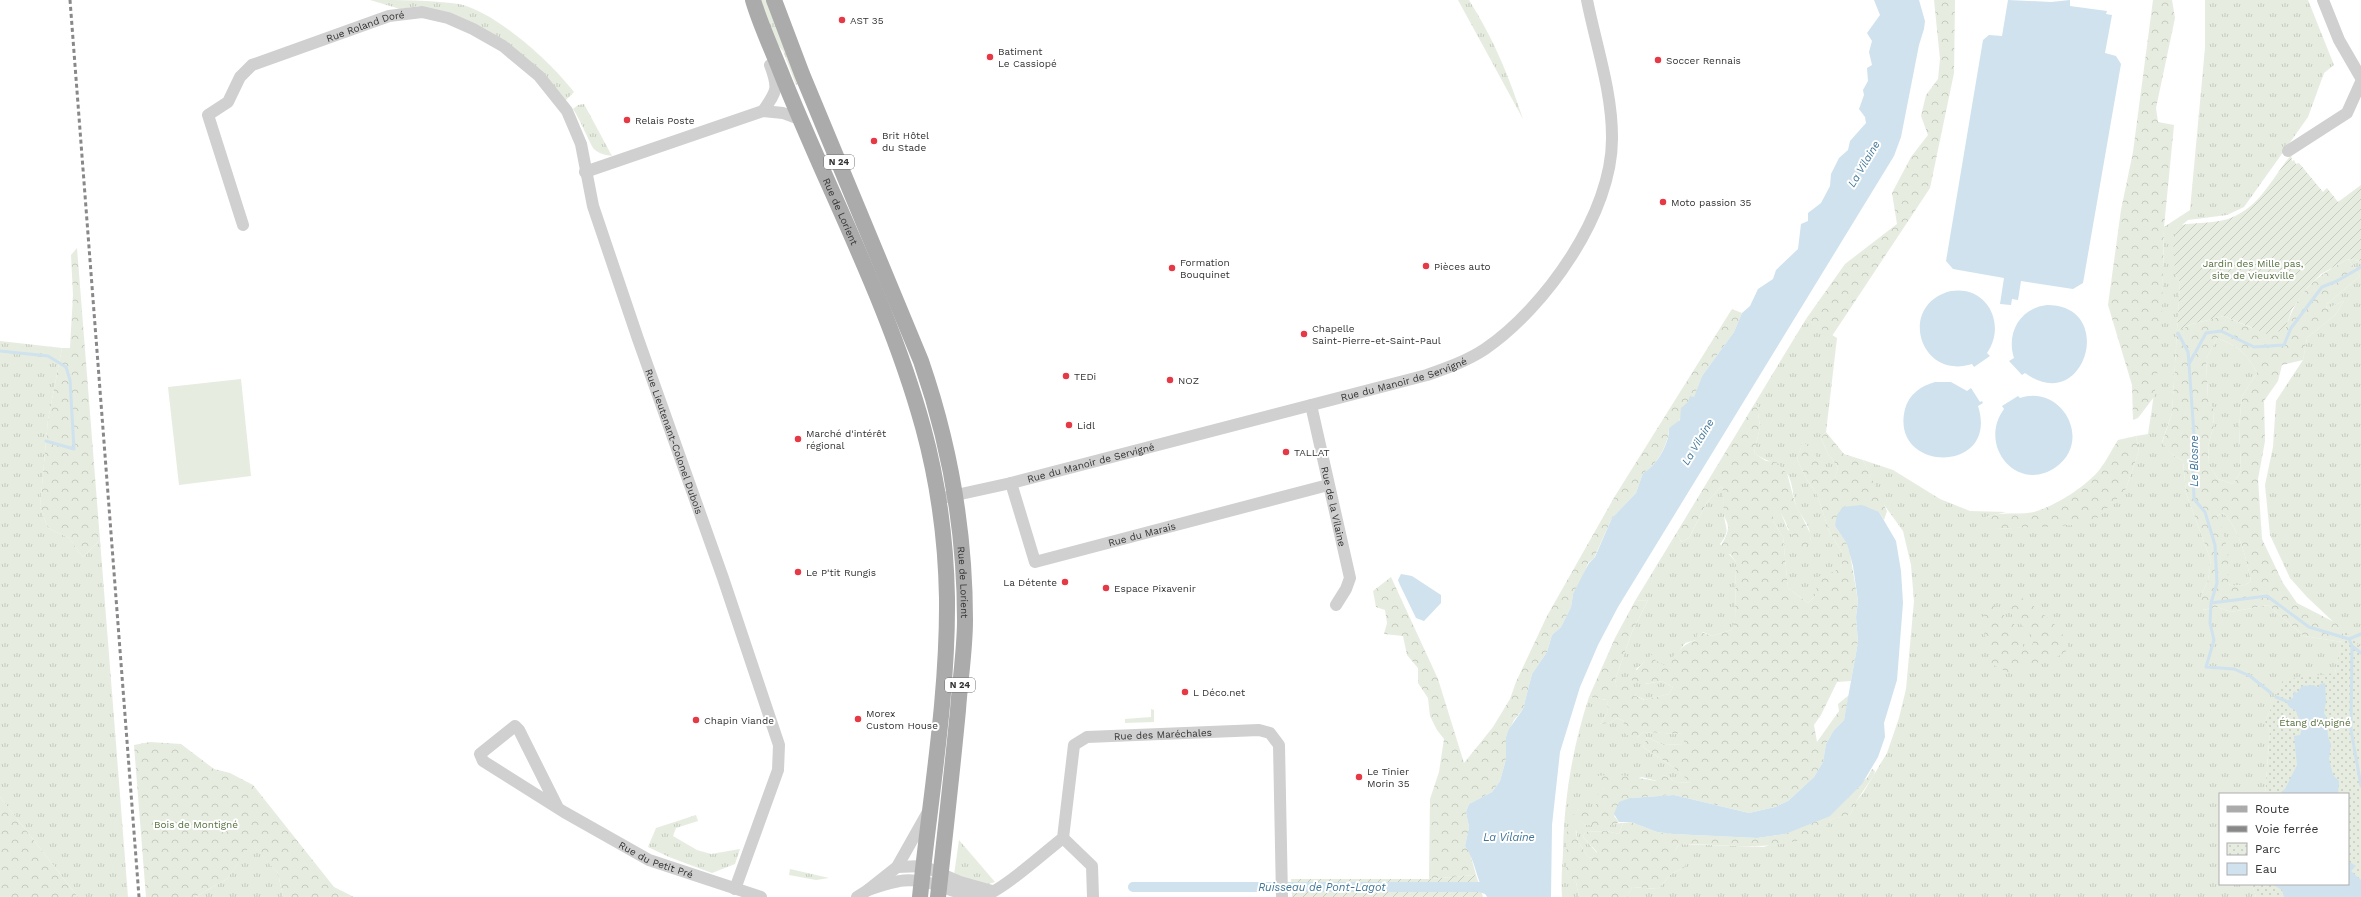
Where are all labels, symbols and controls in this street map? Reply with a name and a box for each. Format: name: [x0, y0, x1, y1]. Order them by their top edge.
street label: Rue Roland Doré: [325, 9, 405, 44]
marker: AST 35: [837, 15, 847, 25]
place label: AST 35: [850, 15, 884, 26]
place label: Batiment Le Cassiopé: [998, 46, 1057, 69]
marker: Batiment Le Cassiopé: [985, 52, 995, 62]
marker: Soccer Rennais: [1653, 55, 1663, 65]
place label: Soccer Rennais: [1666, 55, 1741, 66]
marker: Relais Poste: [622, 115, 632, 125]
place label: Relais Poste: [635, 115, 695, 126]
place label: Brit Hôtel du Stade: [882, 130, 929, 153]
marker: Brit Hôtel du Stade: [869, 136, 879, 146]
water label: La Vilaine: [1845, 138, 1883, 190]
road number: N 24: [824, 155, 854, 169]
street label: Rue de Lorient: [821, 176, 861, 247]
marker: Moto passion 35: [1658, 197, 1668, 207]
place label: Moto passion 35: [1671, 197, 1752, 208]
place label: Formation Bouquinet: [1180, 257, 1231, 280]
park label: Jardin des Mille pas, site de Vieuxville: [2203, 258, 2304, 281]
marker: Pièces auto: [1421, 261, 1431, 271]
place label: Pièces auto: [1434, 261, 1491, 272]
marker: Formation Bouquinet: [1167, 263, 1177, 273]
place label: Chapelle Saint-Pierre-et-Saint-Paul: [1312, 323, 1441, 346]
marker: Chapelle Saint-Pierre-et-Saint-Paul: [1299, 329, 1309, 339]
street label: Rue du Manoir de Servigné: [1339, 355, 1469, 403]
street label: Rue Lieutenant-Colonel Dubois: [644, 367, 705, 516]
marker: TEDi: [1061, 371, 1071, 381]
place label: TEDi: [1074, 371, 1096, 382]
marker: NOZ: [1165, 375, 1175, 385]
place label: NOZ: [1178, 375, 1199, 386]
water label: La Vilaine: [1679, 416, 1717, 468]
marker: Lidl: [1064, 420, 1074, 430]
place label: Lidl: [1077, 420, 1095, 431]
place label: Marché d'intérêt régional: [806, 428, 887, 451]
marker: Marché d'intérêt régional: [793, 434, 803, 444]
water label: Le Blosne: [2188, 435, 2201, 487]
street label: Rue du Manoir de Servigné: [1026, 440, 1156, 484]
marker: TALLAT: [1281, 447, 1291, 457]
place label: TALLAT: [1294, 447, 1329, 458]
street label: Rue de la Vilaine: [1320, 465, 1348, 548]
street label: Rue du Marais: [1107, 520, 1177, 548]
street label: Rue de Lorient: [956, 546, 971, 619]
marker: Le P'tit Rungis: [793, 567, 803, 577]
place label: Le P'tit Rungis: [806, 567, 876, 578]
place label: La Détente: [1003, 577, 1057, 588]
marker: La Détente: [1060, 577, 1070, 587]
marker: Espace Pixavenir: [1101, 583, 1111, 593]
place label: Espace Pixavenir: [1114, 583, 1196, 594]
road number: N 24: [945, 678, 975, 692]
marker: L Déco.net: [1180, 687, 1190, 697]
place label: L Déco.net: [1193, 687, 1246, 698]
place label: Morex Custom House: [866, 708, 938, 731]
marker: Morex Custom House: [853, 714, 863, 724]
marker: Chapin Viande: [691, 715, 701, 725]
place label: Chapin Viande: [704, 715, 774, 726]
park label: Étang d'Apigné: [2279, 717, 2351, 728]
street label: Rue des Maréchales: [1114, 726, 1212, 741]
place label: Le Tinier Morin 35: [1367, 766, 1410, 789]
marker: Le Tinier Morin 35: [1354, 772, 1364, 782]
legend: [2219, 793, 2349, 885]
text: Route: [2255, 802, 2289, 816]
park label: Bois de Montigné: [154, 819, 238, 830]
text: Voie ferrée: [2255, 822, 2318, 836]
water label: La Vilaine: [1483, 831, 1535, 844]
street label: Rue du Petit Pré: [617, 839, 695, 880]
text: Parc: [2255, 842, 2281, 856]
text: Eau: [2255, 862, 2277, 876]
water label: Ruisseau de Pont-Lagot: [1258, 881, 1386, 894]

